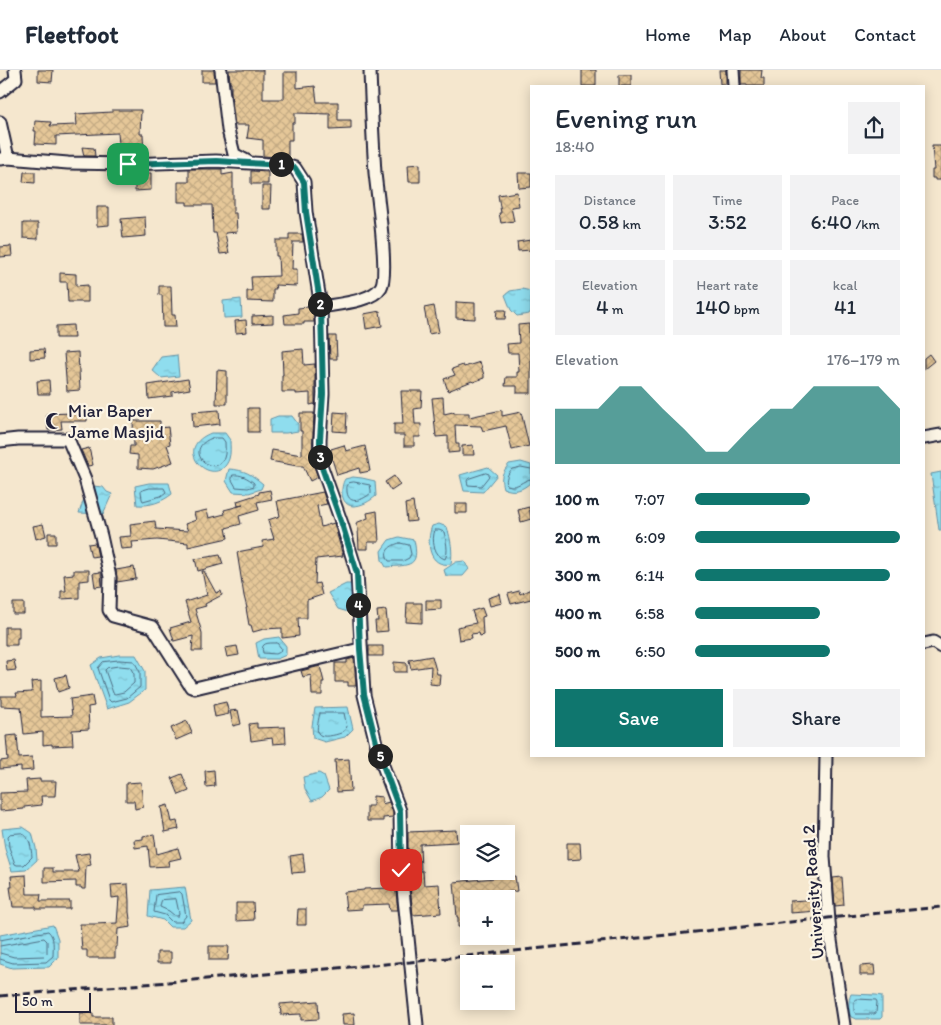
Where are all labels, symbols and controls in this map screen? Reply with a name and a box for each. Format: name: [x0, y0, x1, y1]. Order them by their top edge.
text: Fleetfoot: [25, 20, 118, 49]
text: Home: [645, 24, 691, 46]
text: Map: [719, 24, 752, 46]
text: About: [780, 24, 826, 46]
text: Contact: [854, 24, 916, 46]
text: Evening run: [555, 101, 697, 135]
button: share: [848, 102, 900, 154]
text: 18:40: [555, 137, 595, 156]
pin: [107, 143, 149, 185]
icon: arrive: [114, 150, 142, 178]
pin: 1: [268, 152, 294, 176]
text: 1: [278, 156, 285, 173]
text: Distance: [584, 192, 636, 209]
text: Time: [713, 192, 742, 209]
text: Pace: [831, 192, 859, 209]
text: 0.58: [579, 209, 619, 234]
text: 3:52: [708, 209, 747, 234]
text: 6:40: [810, 209, 852, 234]
text: km: [619, 216, 641, 233]
text: /km: [852, 216, 880, 233]
text: Elevation: [582, 277, 638, 294]
text: Heart rate: [697, 277, 758, 294]
text: kcal: [833, 277, 858, 294]
pin: 2: [308, 292, 332, 316]
text: 4: [596, 294, 609, 319]
text: 140: [695, 294, 731, 319]
text: 41: [834, 294, 856, 319]
text: 2: [317, 296, 324, 313]
text: m: [609, 301, 624, 318]
text: bpm: [731, 301, 760, 318]
text: Elevation: [555, 350, 619, 369]
text: 176–179 m: [826, 350, 900, 369]
place label: Miar Baper Jame Masjid: [68, 400, 164, 443]
mosque icon: Miar Baper Jame Masjid: [44, 411, 64, 431]
pin: 3: [308, 444, 332, 470]
text: 3: [317, 449, 324, 466]
text: 100 m: [555, 490, 599, 509]
text: 7:07: [635, 490, 665, 509]
text: 200 m: [555, 528, 600, 547]
text: 6:09: [635, 528, 666, 547]
text: 300 m: [555, 566, 601, 585]
text: 6:14: [635, 566, 664, 585]
pin: 4: [346, 592, 370, 618]
text: 4: [354, 597, 363, 614]
text: 400 m: [555, 604, 601, 623]
text: 6:58: [635, 604, 665, 623]
text: 500 m: [555, 642, 600, 661]
text: 6:50: [635, 642, 666, 661]
button: Save: [555, 689, 723, 747]
button: Share: [733, 689, 900, 747]
pin: 5: [368, 744, 392, 768]
text: 5: [377, 748, 384, 765]
street label: University Road 2: [797, 823, 829, 960]
map controls: [460, 825, 515, 1010]
button: layers: [460, 825, 515, 880]
pin: [380, 849, 422, 891]
icon: check: [387, 856, 415, 884]
button: +: [460, 890, 515, 945]
button: −: [460, 955, 515, 1010]
scale bar: [15, 990, 91, 1013]
text: 50 m: [22, 993, 53, 1010]

